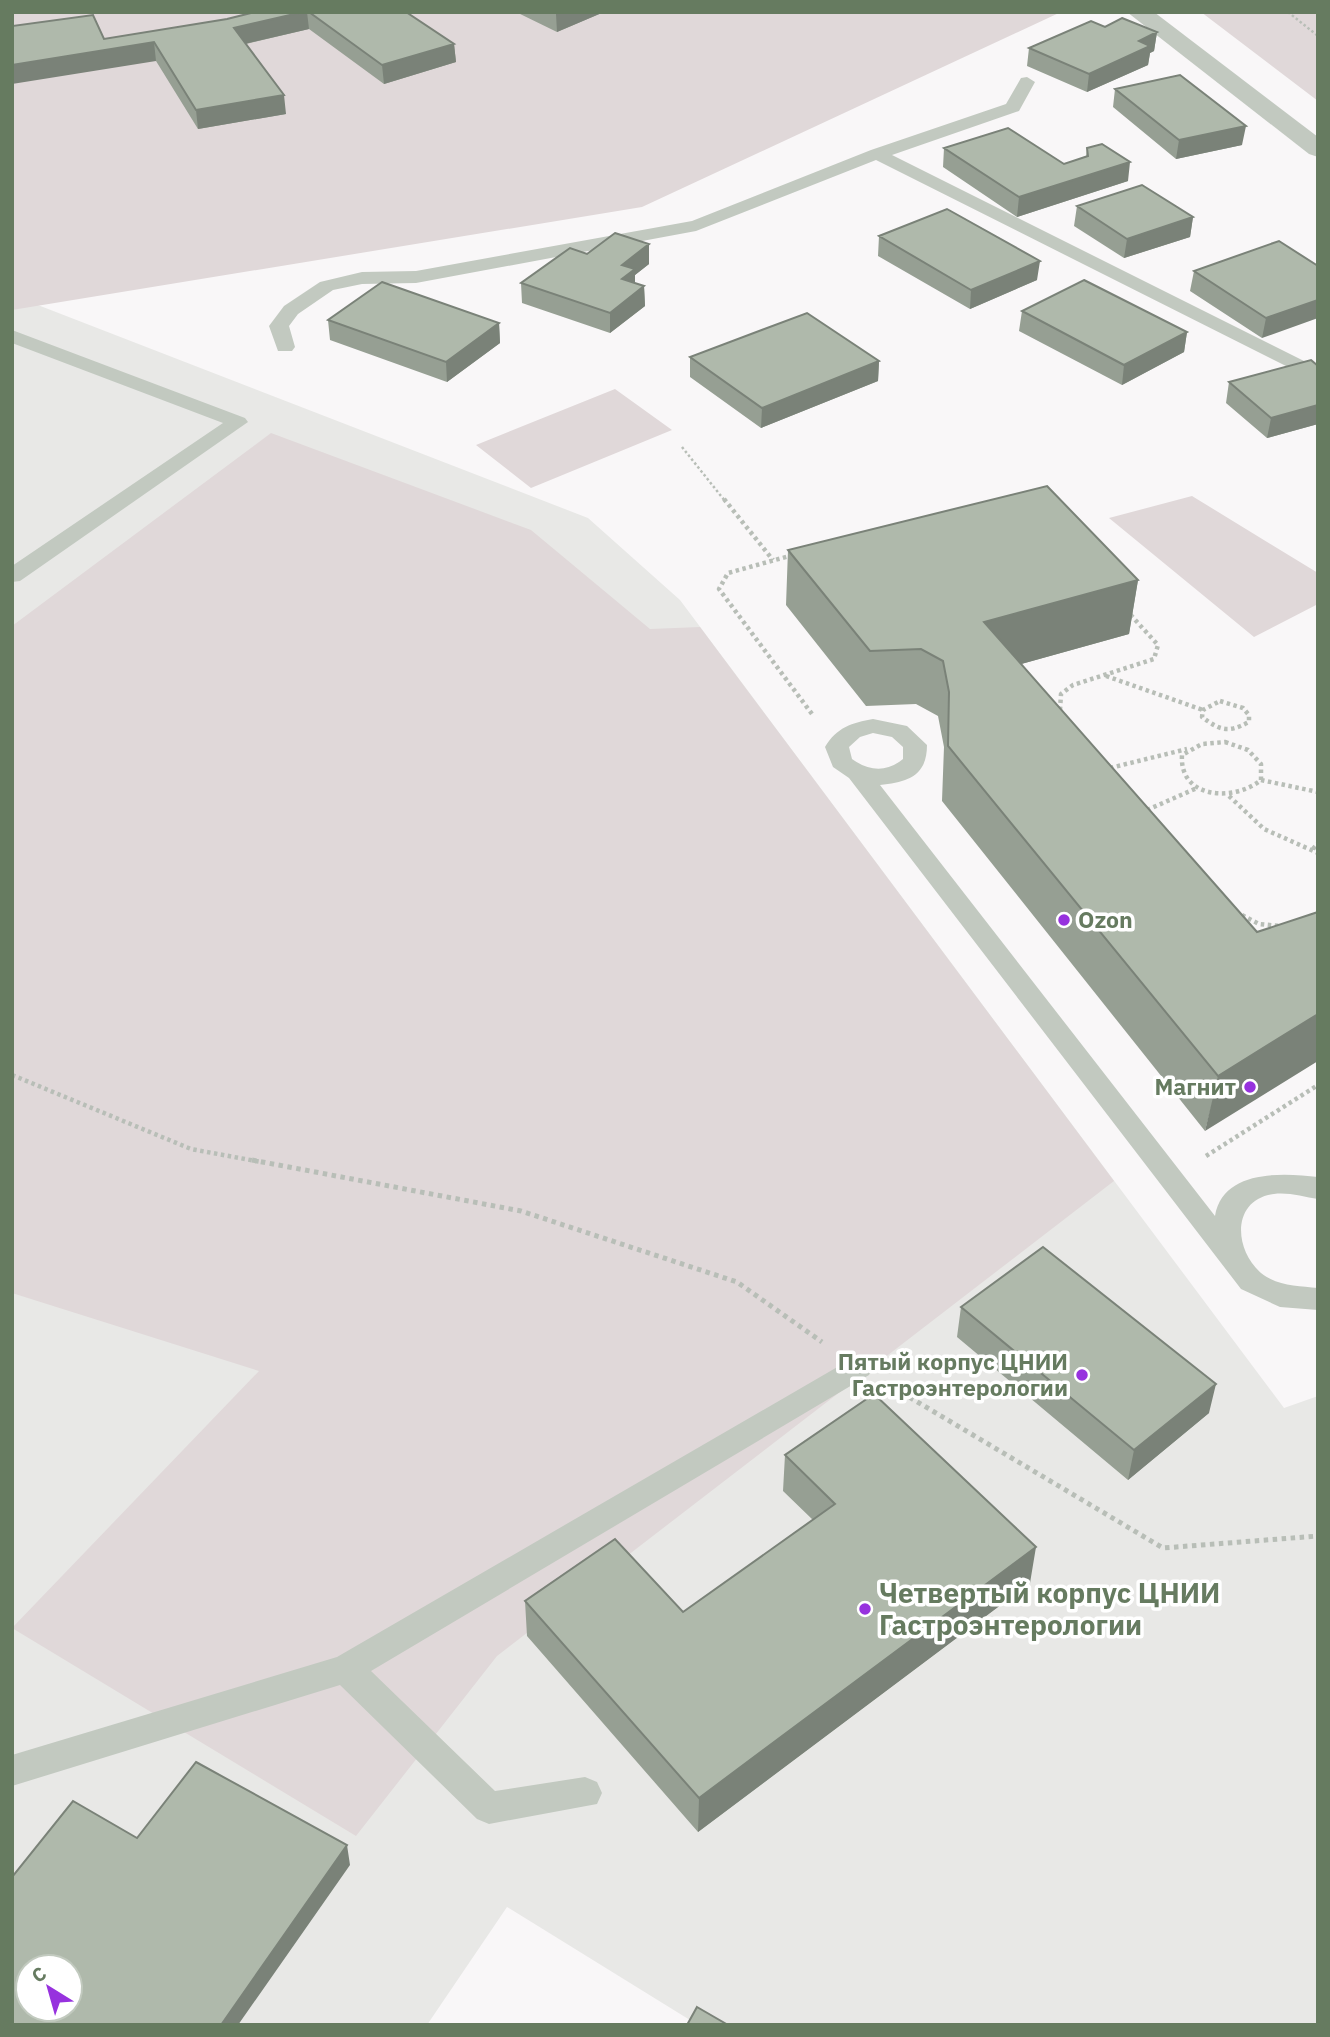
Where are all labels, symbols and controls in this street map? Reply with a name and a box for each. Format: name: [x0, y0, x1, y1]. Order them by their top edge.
place label: Ozon: [1078, 904, 1133, 934]
marker: Ozon: [1056, 912, 1072, 928]
place label: Магнит: [1154, 1071, 1236, 1101]
marker: Магнит: [1242, 1079, 1258, 1095]
place label: Пятый корпус ЦНИИ Гастроэнтерологии: [838, 1346, 1068, 1402]
marker: Пятый корпус ЦНИИ Гастроэнтерологии: [1074, 1367, 1090, 1383]
place label: Четвертый корпус ЦНИИ Гастроэнтерологии: [879, 1574, 1220, 1643]
marker: Четвертый корпус ЦНИИ Гастроэнтерологии: [857, 1601, 873, 1617]
north arrow: [14, 1953, 84, 2023]
text: С: [27, 1961, 51, 1988]

